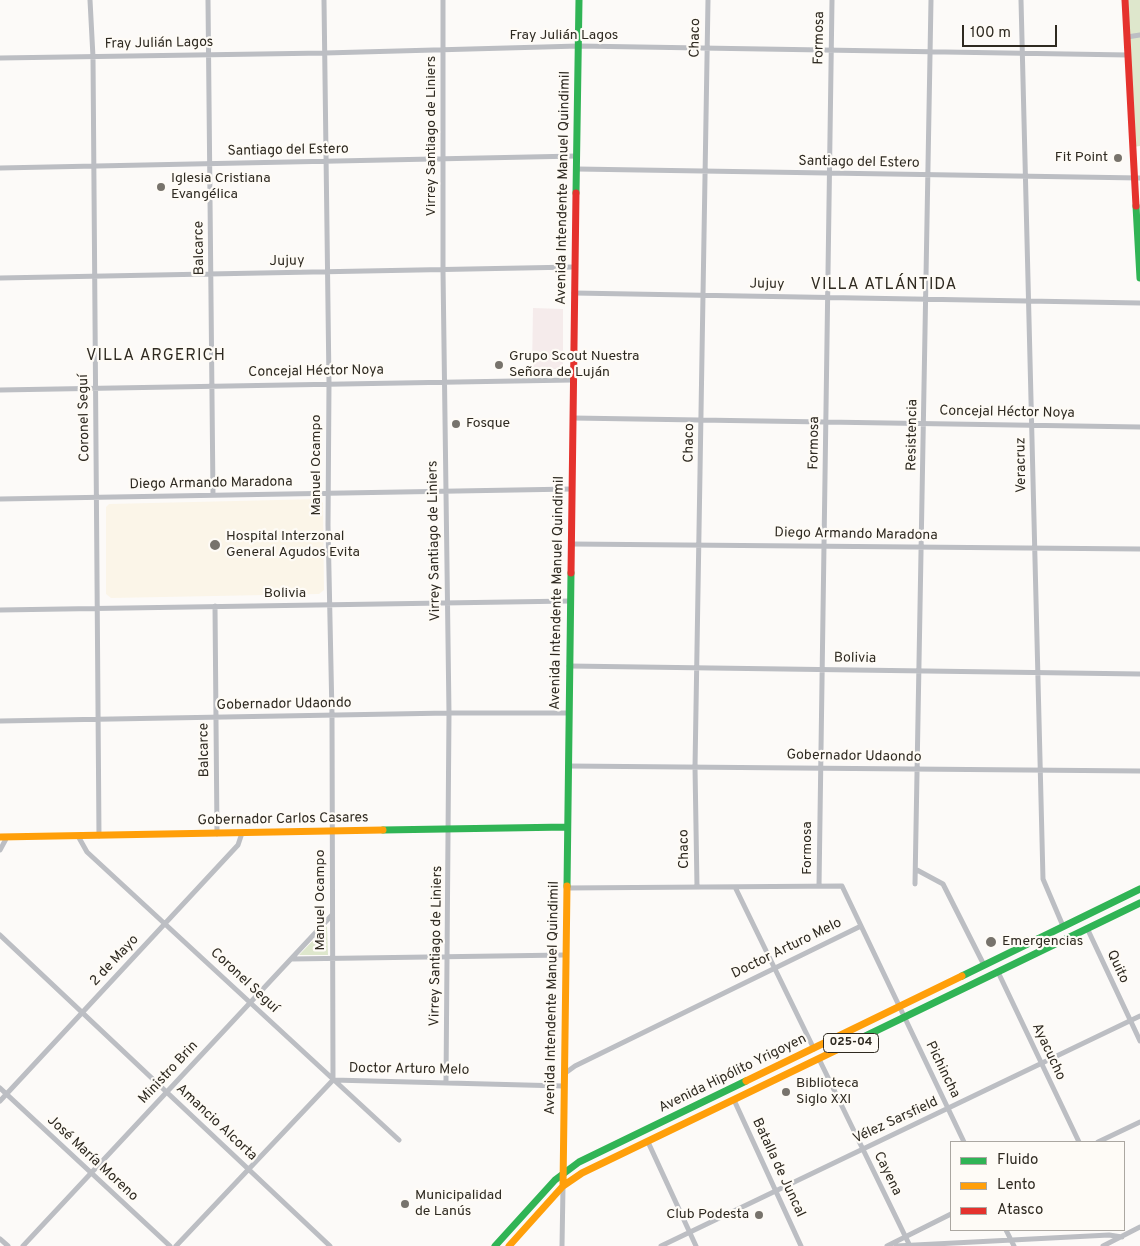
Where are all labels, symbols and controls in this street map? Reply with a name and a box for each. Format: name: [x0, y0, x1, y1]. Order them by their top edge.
street label: Formosa: [811, 11, 829, 65]
scale bar: [965, 15, 1060, 47]
street label: Chaco: [687, 18, 705, 58]
text: 100 m: [970, 24, 1011, 43]
street label: Fray Julián Lagos: [510, 28, 618, 44]
street label: Fray Julián Lagos: [104, 35, 214, 53]
street label: Virrey Santiago de Liniers: [424, 56, 440, 216]
street label: Avenida Intendente Manuel Quindimil: [554, 71, 574, 305]
street label: Santiago del Estero: [227, 142, 349, 160]
place label: Fit Point: [1055, 150, 1108, 166]
marker: Fit Point: [1112, 152, 1124, 164]
street label: Santiago del Estero: [798, 154, 920, 172]
place label: Iglesia Cristiana Evangélica: [171, 171, 271, 203]
marker: Iglesia Cristiana Evangélica: [155, 181, 167, 193]
street label: Balcarce: [191, 221, 209, 275]
street label: Jujuy: [269, 253, 305, 271]
street label: Jujuy: [749, 276, 785, 294]
district label: VILLA ATLÁNTIDA: [809, 276, 959, 296]
district label: VILLA ARGERICH: [84, 347, 228, 367]
place label: Grupo Scout Nuestra Señora de Luján: [509, 349, 639, 382]
marker: Grupo Scout Nuestra Señora de Luján: [493, 359, 505, 371]
street label: Concejal Héctor Noya: [248, 362, 384, 382]
street label: Coronel Seguí: [76, 374, 94, 462]
street label: Resistencia: [904, 399, 922, 471]
street label: Concejal Héctor Noya: [939, 403, 1075, 423]
street label: Manuel Ocampo: [309, 414, 325, 516]
place label: Fosque: [466, 416, 510, 432]
street label: Formosa: [806, 416, 824, 470]
marker: Fosque: [450, 418, 462, 430]
street label: Chaco: [681, 423, 699, 463]
street label: Veracruz: [1013, 437, 1031, 493]
street label: Virrey Santiago de Liniers: [425, 460, 445, 622]
street label: Diego Armando Maradona: [129, 474, 293, 494]
street label: Avenida Intendente Manuel Quindimil: [548, 476, 568, 710]
street label: Diego Armando Maradona: [774, 525, 938, 545]
place label: Hospital Interzonal General Agudos Evita: [226, 529, 360, 562]
marker: Hospital Interzonal General Agudos Evita: [208, 538, 222, 552]
street label: Bolivia: [264, 586, 306, 602]
street label: Bolivia: [834, 650, 876, 668]
street label: Gobernador Udaondo: [216, 695, 352, 715]
street label: Balcarce: [196, 723, 214, 777]
street label: Gobernador Udaondo: [786, 747, 922, 767]
street label: Gobernador Carlos Casares: [197, 810, 369, 830]
street label: Formosa: [800, 821, 816, 875]
street label: Chaco: [676, 829, 694, 869]
street label: Manuel Ocampo: [313, 849, 329, 951]
street label: Virrey Santiago de Liniers: [427, 865, 447, 1027]
street label: Avenida Intendente Manuel Quindimil: [543, 881, 563, 1115]
street label: Doctor Arturo Melo: [729, 915, 845, 983]
street label: 2 de Mayo: [87, 932, 143, 990]
place label: Emergencias: [1002, 934, 1083, 950]
marker: Emergencias: [984, 935, 998, 949]
street label: Coronel Seguí: [206, 945, 282, 1017]
street label: Quito: [1102, 948, 1132, 986]
street label: Ayacucho: [1027, 1021, 1069, 1083]
street label: Avenida Hipólito Yrigoyen: [656, 1031, 810, 1117]
road number: 025-04: [824, 1034, 878, 1052]
street label: Ministro Brin: [136, 1038, 202, 1108]
street label: Pichincha: [921, 1039, 963, 1101]
street label: Doctor Arturo Melo: [349, 1061, 469, 1079]
place label: Biblioteca Siglo XXI: [796, 1076, 859, 1108]
street label: Amancio Alcorta: [172, 1081, 260, 1165]
marker: Biblioteca Siglo XXI: [780, 1086, 792, 1098]
street label: Vélez Sarsfield: [851, 1094, 941, 1148]
street label: José María Moreno: [43, 1113, 141, 1205]
street label: Batalla de Juncal: [748, 1116, 808, 1220]
legend: [950, 1141, 1125, 1231]
street label: Cayena: [869, 1149, 905, 1199]
text: Fluido: [997, 1151, 1038, 1170]
text: Lento: [997, 1176, 1036, 1195]
place label: Municipalidad de Lanús: [415, 1188, 502, 1220]
marker: Municipalidad de Lanús: [399, 1198, 411, 1210]
text: Atasco: [997, 1201, 1043, 1220]
place label: Club Podesta: [666, 1207, 749, 1223]
marker: Club Podesta: [753, 1209, 765, 1221]

